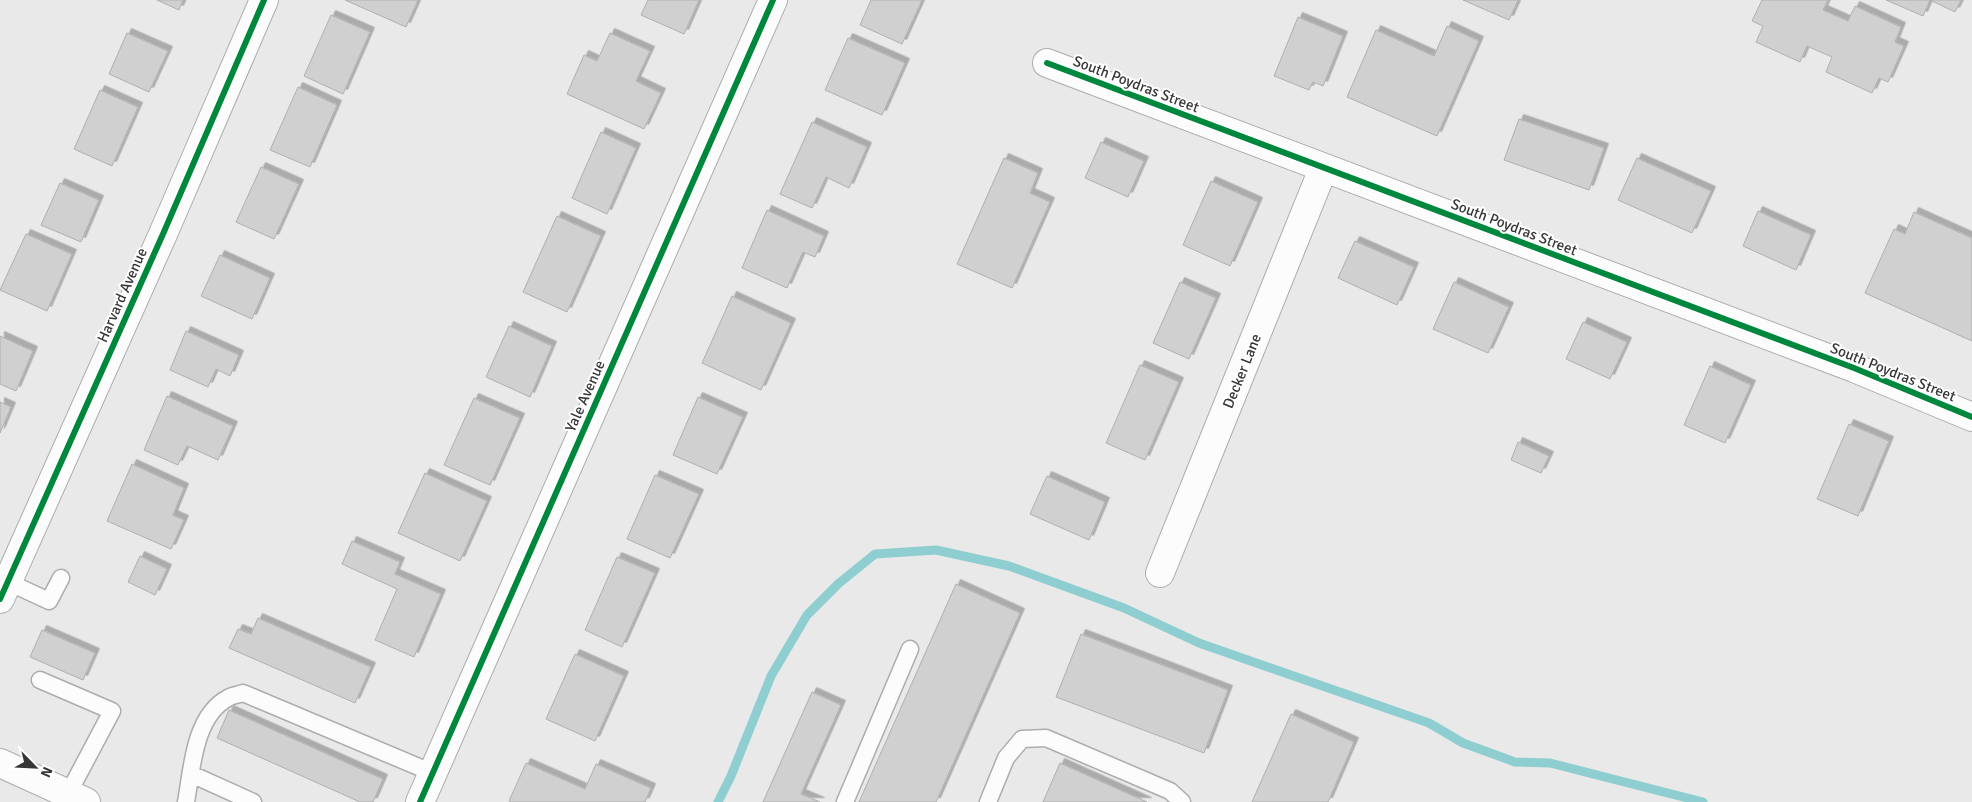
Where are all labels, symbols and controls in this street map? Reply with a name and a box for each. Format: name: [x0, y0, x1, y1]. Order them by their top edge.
street label: South Poydras Street: [1070, 52, 1202, 116]
street label: South Poydras Street: [1448, 195, 1580, 259]
street label: Harvard Avenue: [93, 245, 151, 345]
street label: Decker Lane: [1219, 331, 1265, 411]
street label: South Poydras Street: [1828, 339, 1958, 405]
street label: Yale Avenue: [561, 357, 609, 435]
north arrow: [10, 742, 60, 792]
text: N: [37, 764, 56, 780]

